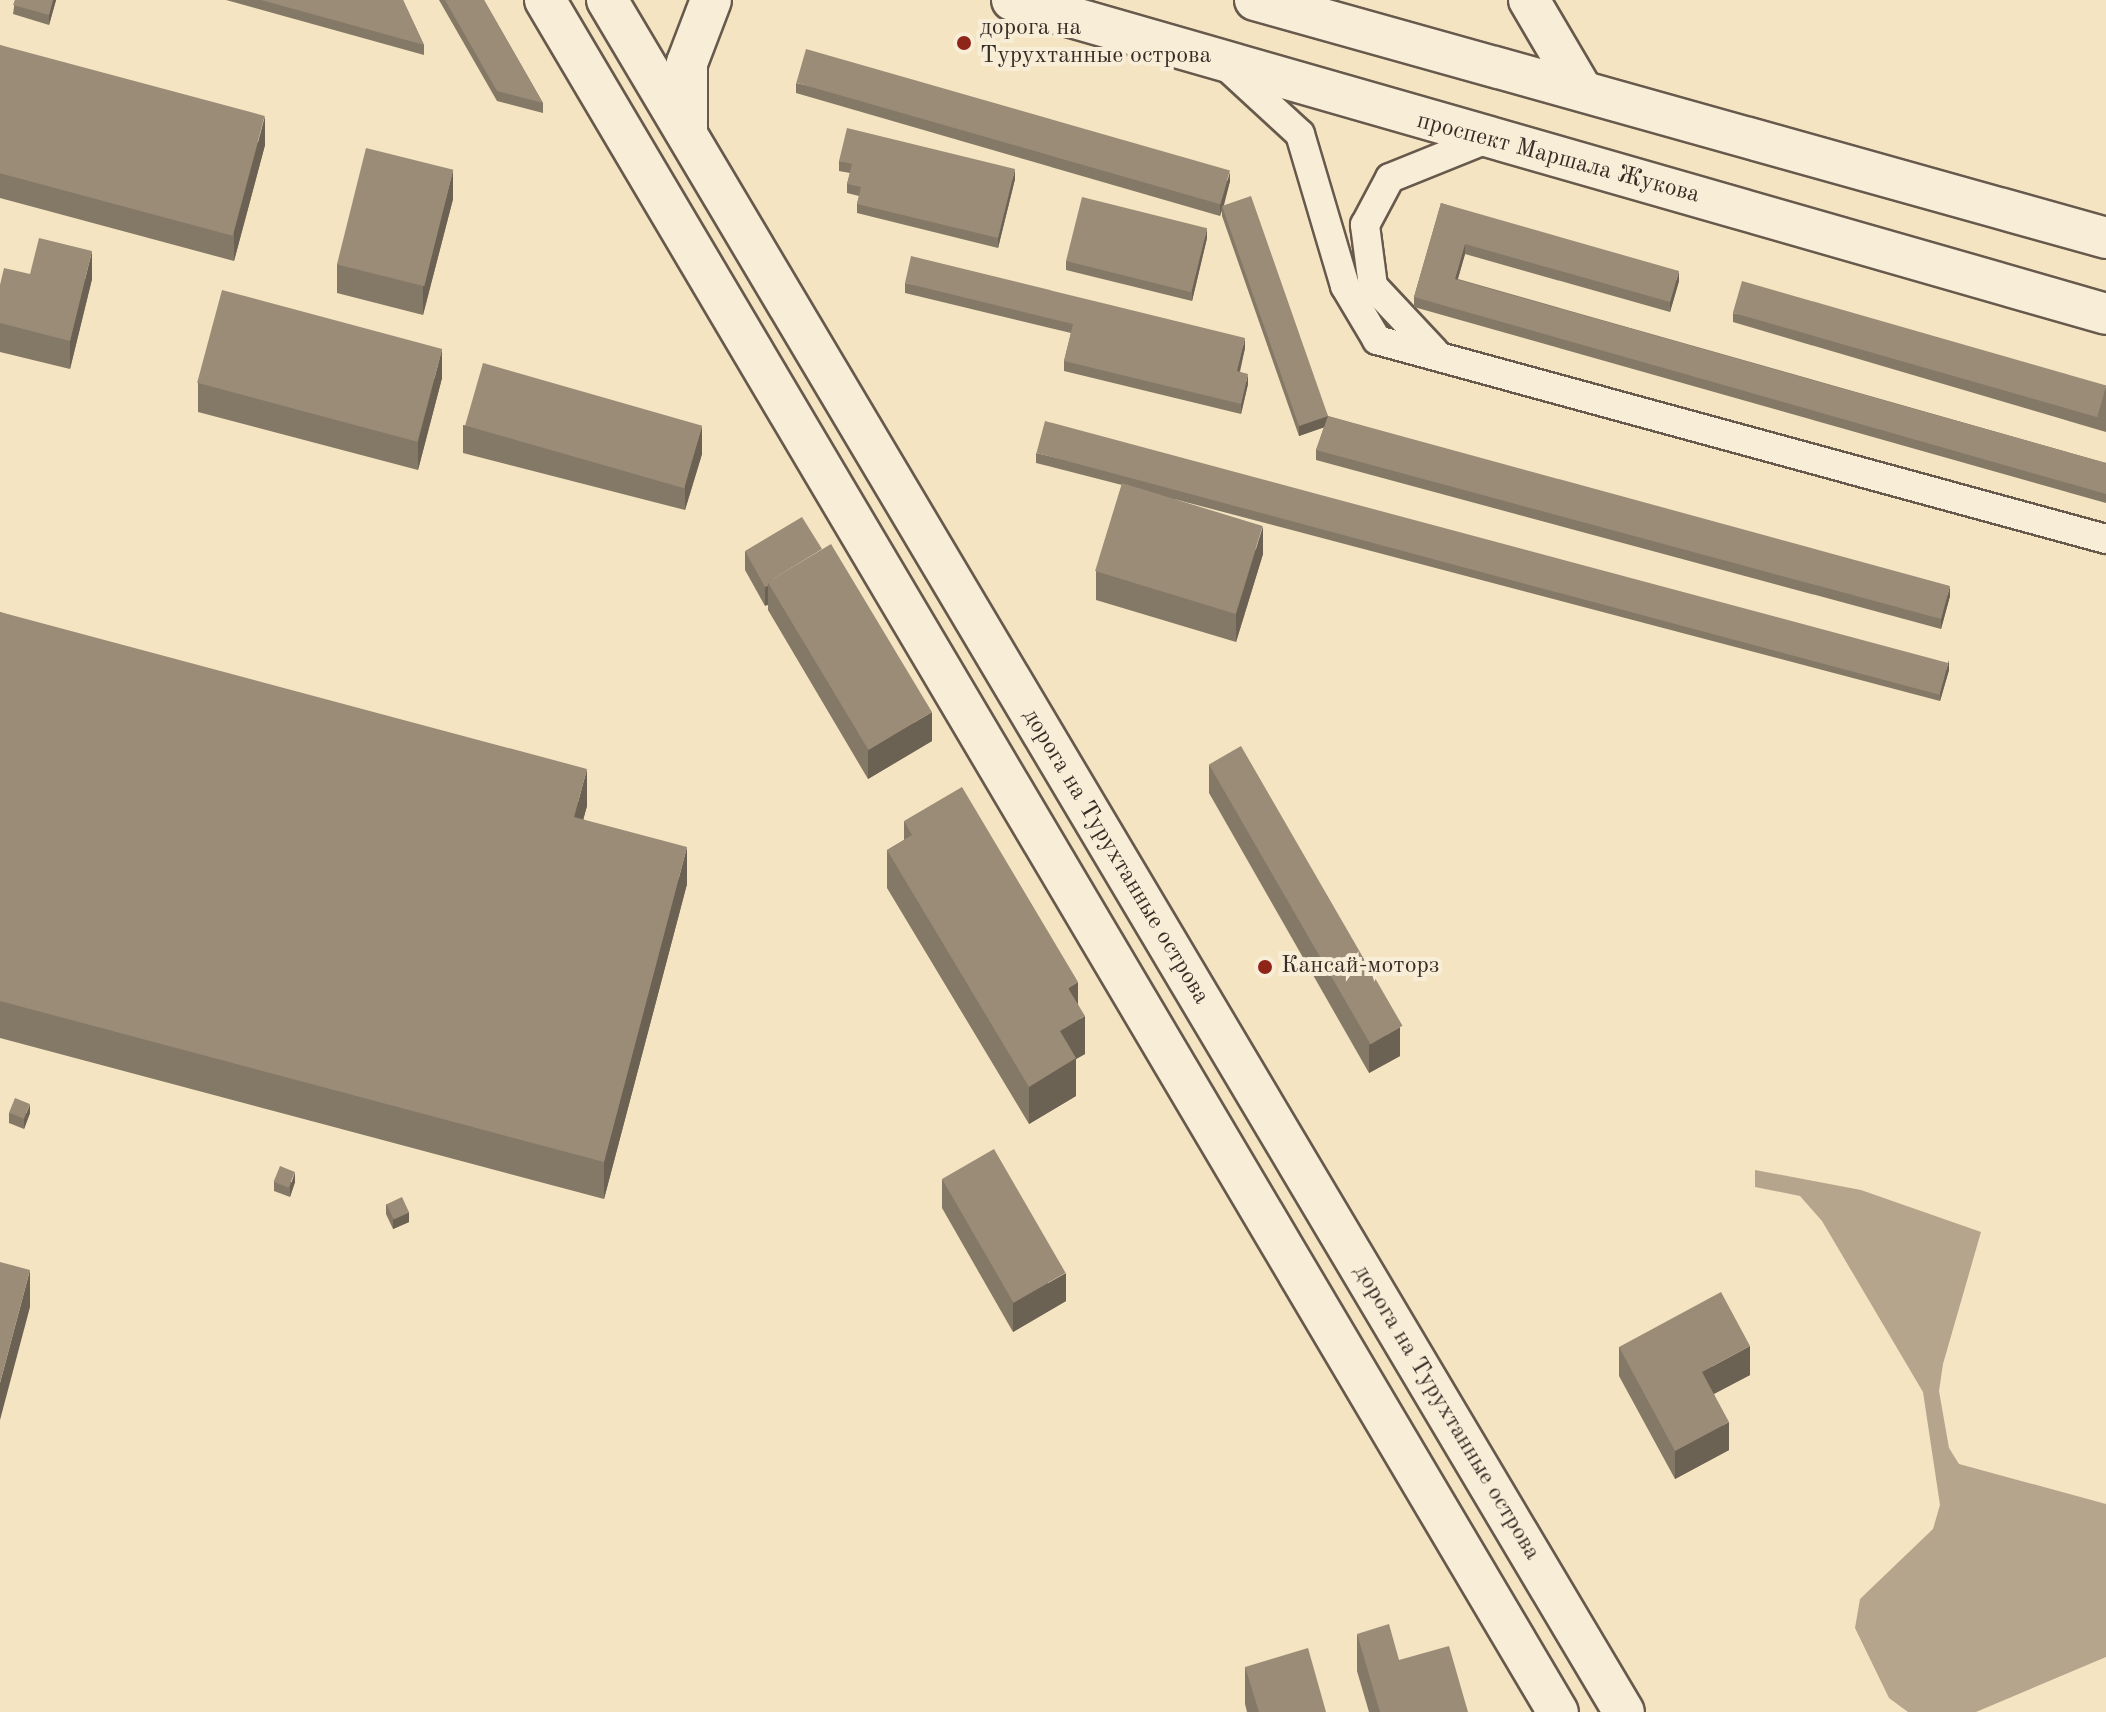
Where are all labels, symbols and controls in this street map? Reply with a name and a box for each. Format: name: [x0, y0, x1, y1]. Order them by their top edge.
place label: дорога на Турухтанные острова: [980, 15, 1211, 71]
marker: дорога на Турухтанные острова: [955, 34, 973, 52]
street label: проспект Маршала Жукова: [1413, 107, 1703, 211]
street label: дорога на Турухтанные острова: [1015, 704, 1215, 1010]
place label: Кансай-моторз: [1281, 953, 1439, 981]
marker: Кансай-моторз: [1256, 958, 1274, 976]
street label: дорога на Турухтанные острова: [1346, 1260, 1546, 1566]

